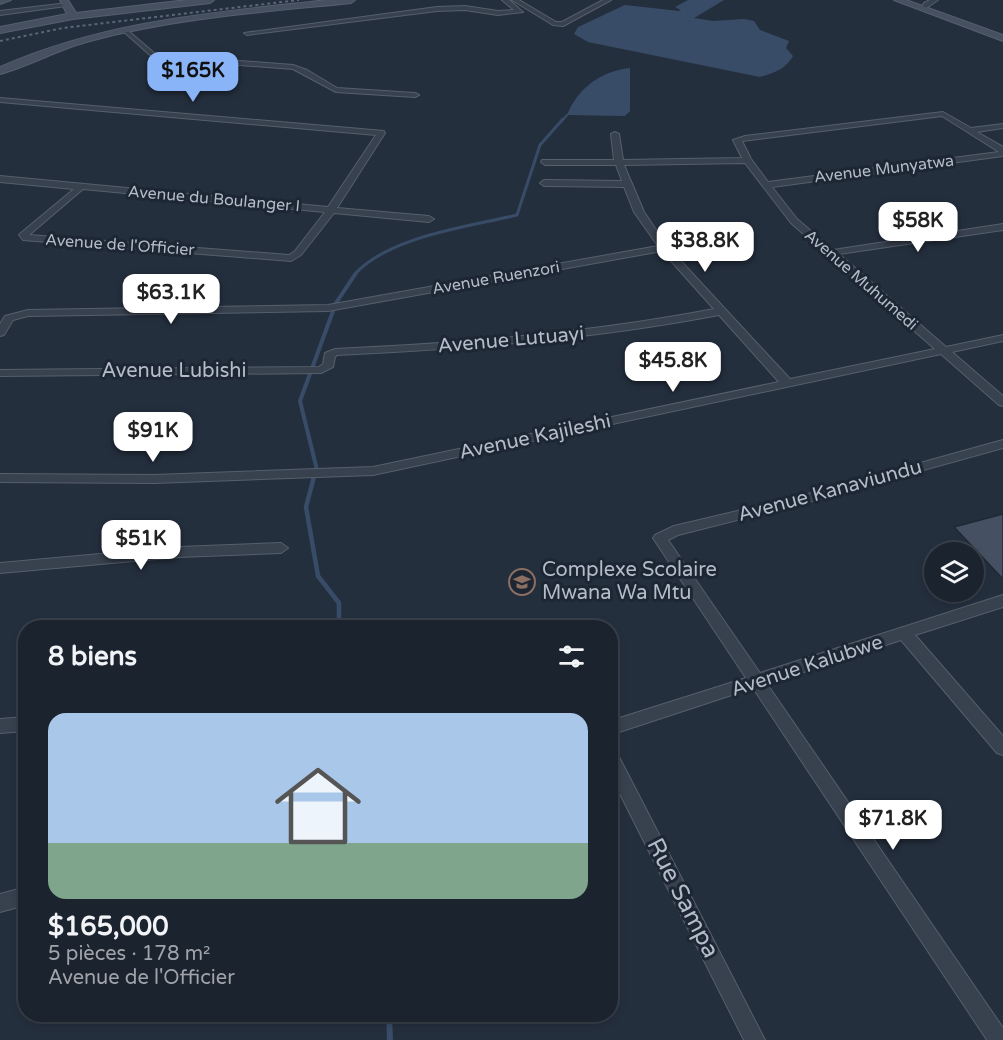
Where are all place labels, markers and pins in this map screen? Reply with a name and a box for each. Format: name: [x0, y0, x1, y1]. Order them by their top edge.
pin: $165K: [151, 52, 235, 103]
pin: $58K: [882, 202, 954, 253]
pin: $38.8K: [656, 222, 754, 273]
pin: $63.1K: [122, 274, 220, 325]
pin: $45.8K: [624, 342, 722, 393]
pin: $91K: [117, 412, 189, 463]
pin: $51K: [105, 520, 177, 571]
place label: Complexe Scolaire Mwana Wa Mtu: [542, 558, 717, 605]
school or university icon: Complexe Scolaire Mwana Wa Mtu: [507, 567, 537, 597]
pin: $71.8K: [844, 800, 942, 851]

